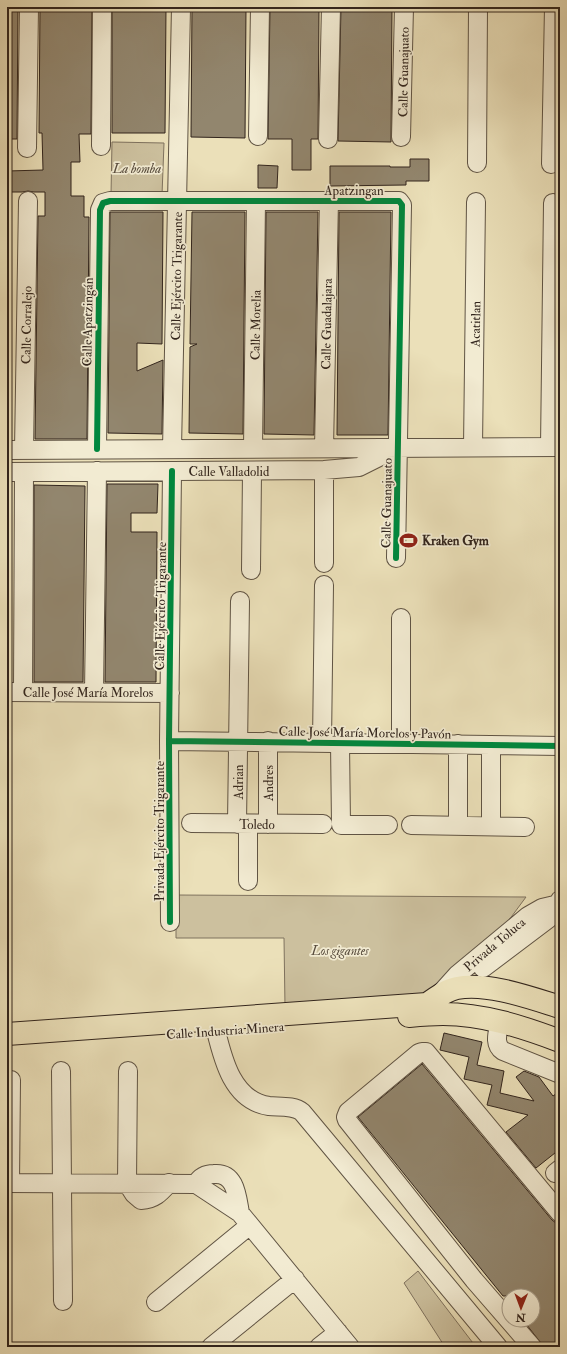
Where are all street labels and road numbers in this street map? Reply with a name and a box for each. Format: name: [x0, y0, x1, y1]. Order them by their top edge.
street label: Calle Guanajuato: [395, 27, 413, 117]
street label: Apatzingan: [323, 183, 384, 200]
street label: Calle Ejército Trigarante: [168, 211, 186, 341]
street label: Calle Apatzingán: [79, 277, 98, 367]
street label: Calle Guadalajara: [318, 277, 336, 370]
street label: Calle Corralejo: [18, 286, 36, 364]
street label: Calle Morelia: [247, 289, 265, 360]
street label: Acatitlan: [468, 301, 484, 348]
street label: Calle Guanajuato: [378, 458, 396, 548]
street label: Calle Valladolid: [189, 464, 270, 480]
street label: Calle Ejército Trigarante: [152, 541, 170, 671]
street label: Calle José María Morelos: [23, 685, 154, 701]
street label: Calle José María Morelos y Pavón: [279, 723, 452, 744]
street label: Privada Ejército Trigarante: [152, 760, 168, 901]
street label: Adrian: [231, 764, 247, 801]
street label: Andres: [261, 764, 277, 802]
street label: Toledo: [239, 817, 275, 833]
street label: Privada Toluca: [460, 914, 529, 975]
street label: Calle Industria Minera: [166, 1019, 285, 1043]

